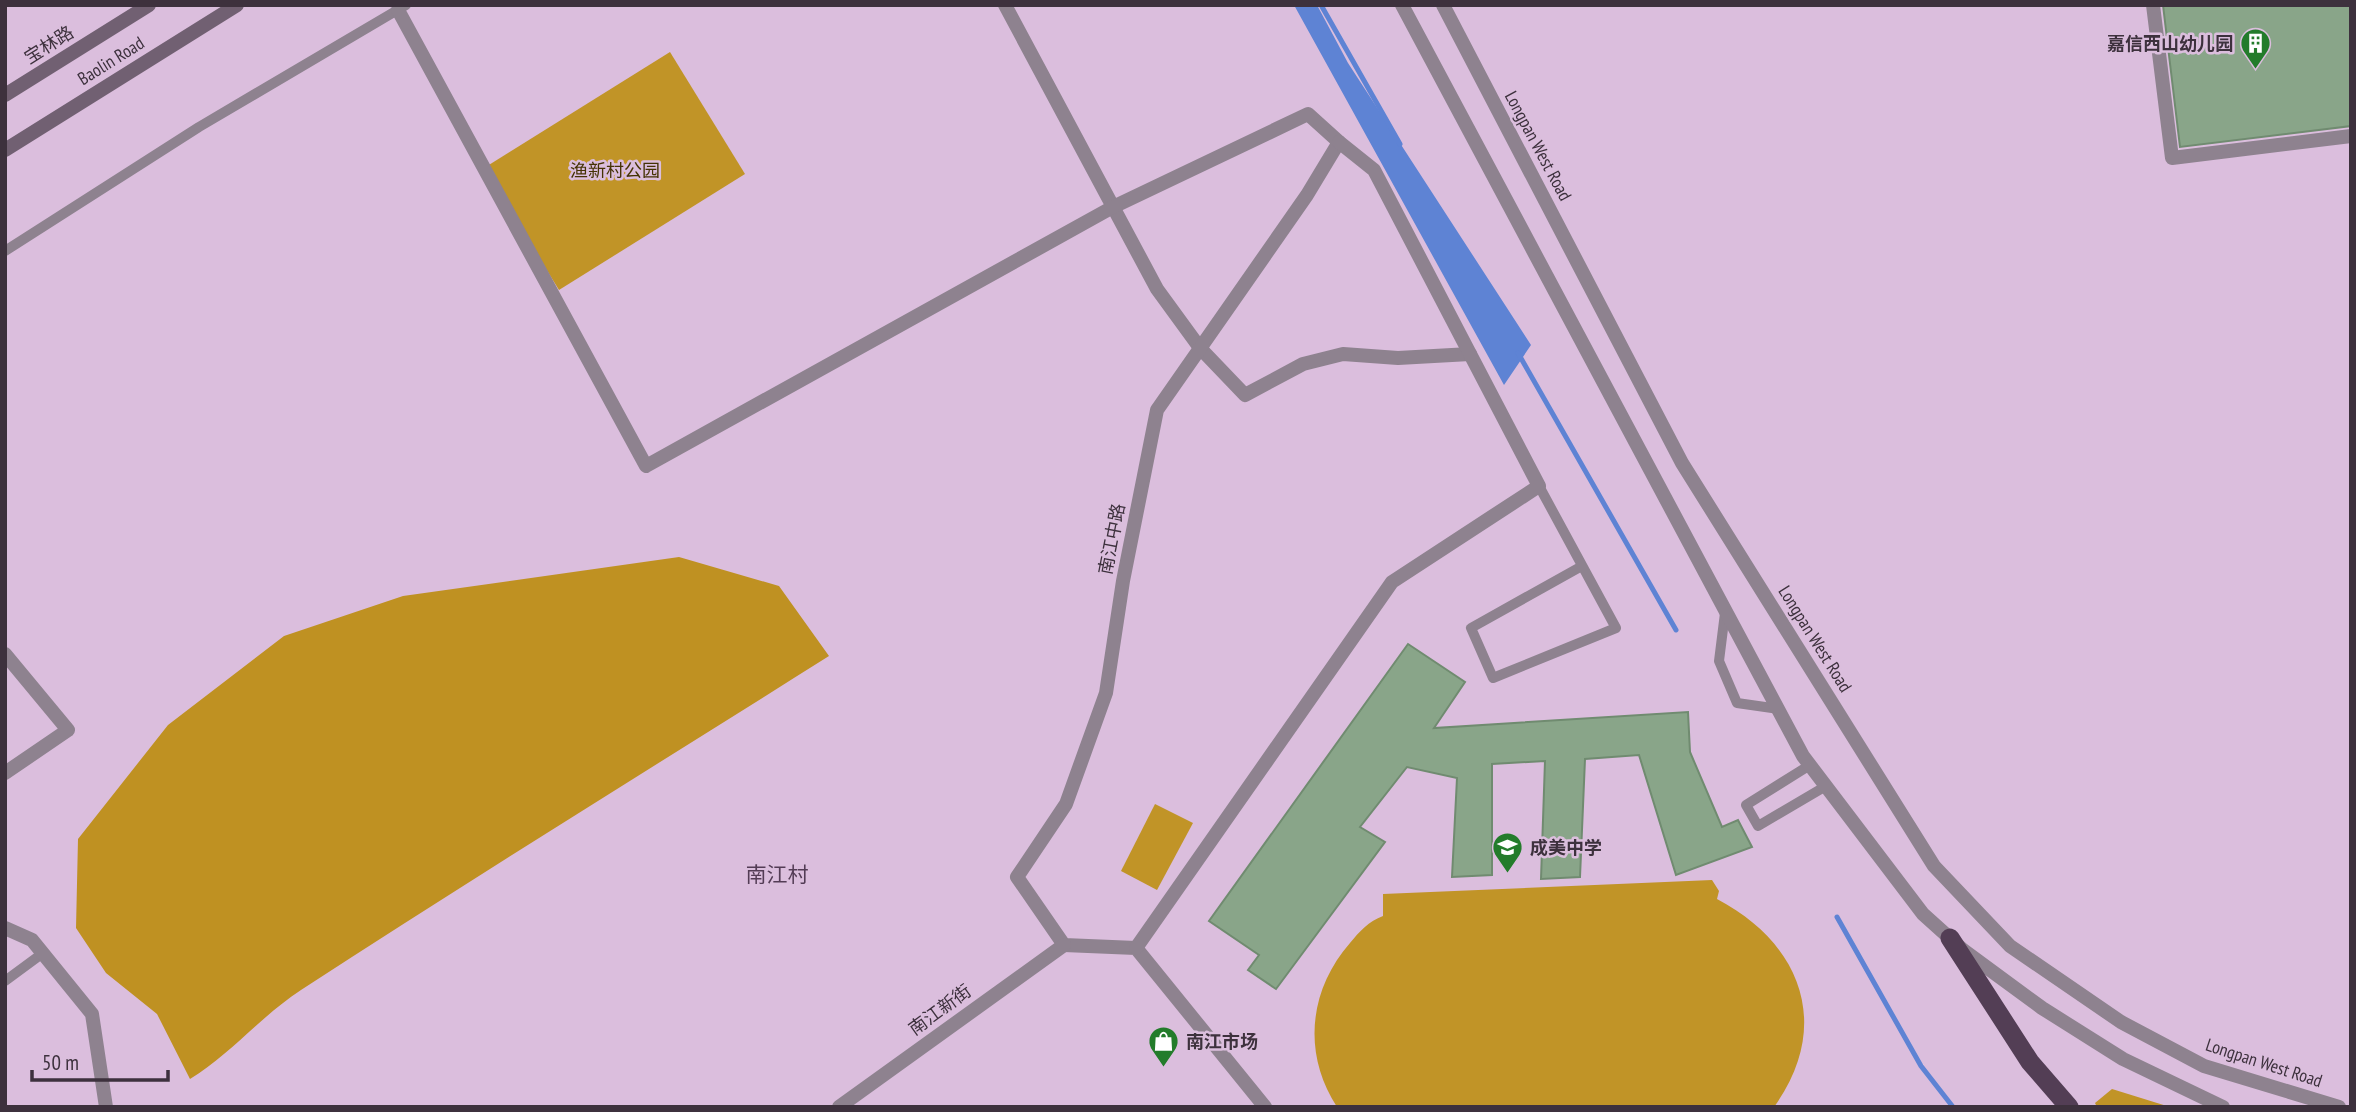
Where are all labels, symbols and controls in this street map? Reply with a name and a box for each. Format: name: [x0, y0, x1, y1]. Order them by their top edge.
street label: 宝林路: [20, 21, 78, 69]
building icon: 嘉信西山幼儿园: [2239, 27, 2273, 71]
street label: Baolin Road: [73, 31, 148, 90]
place label: 嘉信西山幼儿园: [2107, 32, 2233, 55]
street label: Longpan West Road: [1500, 87, 1577, 205]
park label: 渔新村公园: [570, 159, 660, 182]
street label: 南江中路: [1093, 501, 1130, 576]
street label: Longpan West Road: [1774, 581, 1857, 696]
school or university icon: 成美中学: [1490, 831, 1524, 875]
place label: 成美中学: [1530, 836, 1602, 859]
district label: 南江村: [746, 861, 809, 888]
street label: 南江新街: [904, 979, 976, 1040]
shop icon: 南江市场: [1146, 1025, 1180, 1069]
place label: 南江市场: [1186, 1030, 1258, 1053]
street label: Longpan West Road: [2203, 1033, 2325, 1092]
scale bar: [32, 1038, 168, 1082]
text: 50 m: [42, 1049, 79, 1076]

